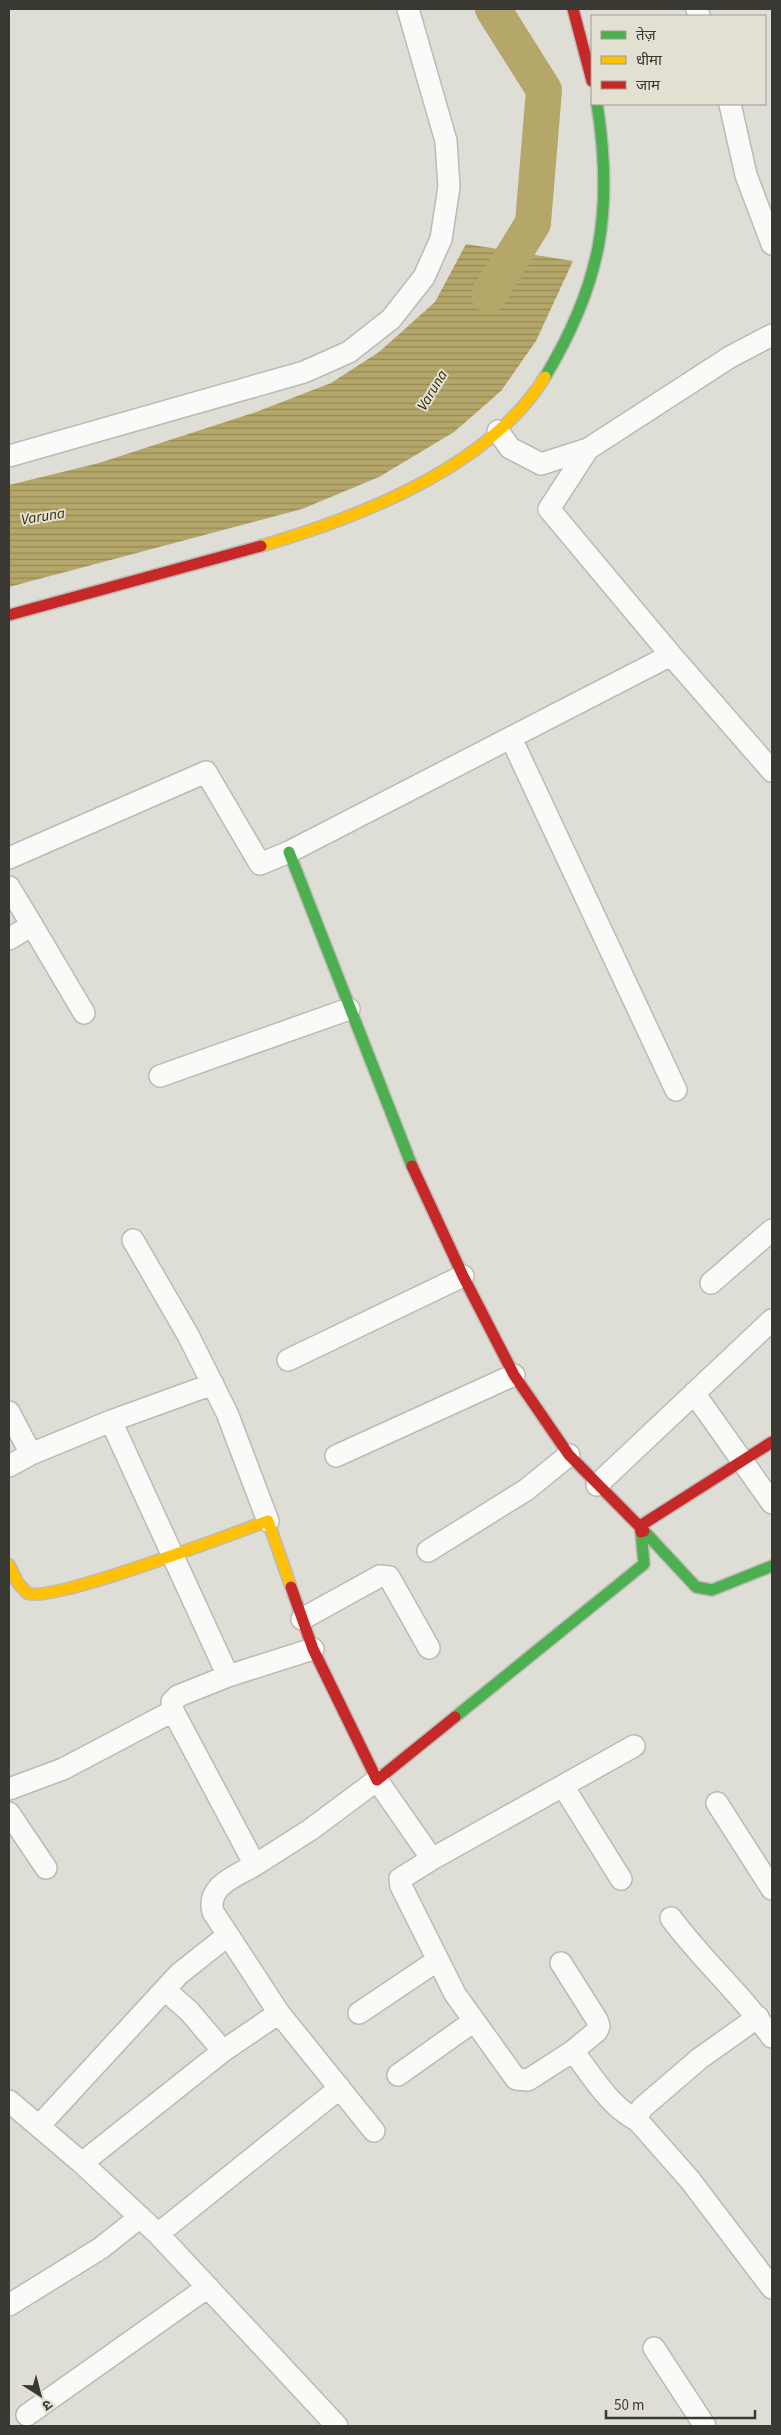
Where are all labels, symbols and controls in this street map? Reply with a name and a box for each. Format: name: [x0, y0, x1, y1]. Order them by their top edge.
legend: [591, 15, 766, 105]
text: तेज़: [636, 25, 657, 46]
text: धीमा: [636, 50, 663, 71]
text: जाम: [636, 75, 661, 96]
water label: Varuna: [412, 366, 453, 415]
water label: Varuna: [20, 503, 66, 530]
north arrow: [15, 2370, 65, 2420]
scale bar: [606, 2388, 755, 2420]
text: उ: [37, 2394, 56, 2416]
text: 50 m: [614, 2395, 644, 2416]

